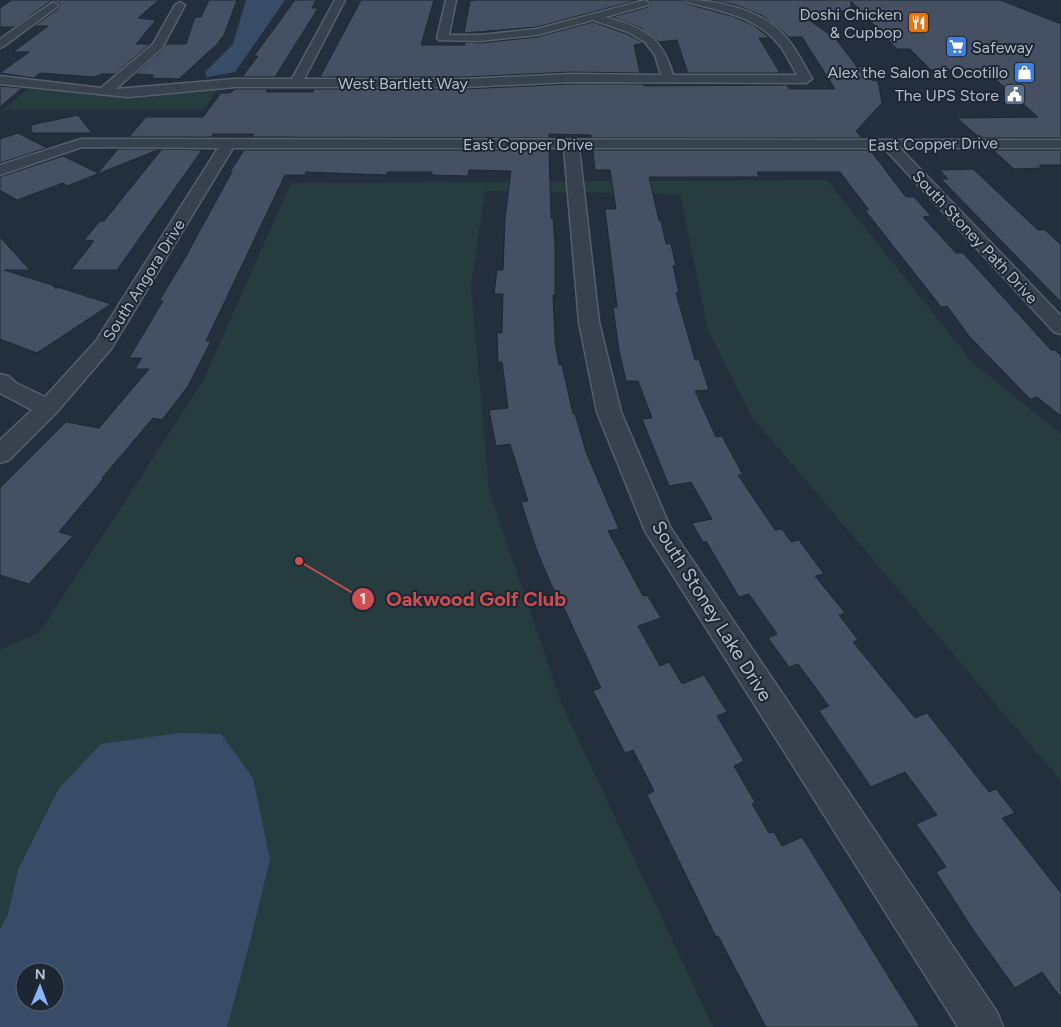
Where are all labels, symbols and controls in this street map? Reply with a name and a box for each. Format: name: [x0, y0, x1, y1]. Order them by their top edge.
place label: Doshi Chicken & Cupbop: [800, 5, 902, 42]
restaurant icon: Doshi Chicken & Cupbop: [906, 11, 930, 35]
supermarket icon: Safeway: [944, 35, 968, 59]
place label: Safeway: [972, 38, 1034, 57]
shop icon: Alex the Salon at Ocotillo: [1012, 60, 1036, 84]
place label: Alex the Salon at Ocotillo: [828, 63, 1008, 82]
street label: West Bartlett Way: [338, 74, 468, 93]
public building icon: The UPS Store: [1003, 83, 1027, 107]
place label: The UPS Store: [895, 86, 999, 105]
street label: East Copper Drive: [868, 133, 998, 155]
street label: East Copper Drive: [463, 135, 593, 154]
street label: South Stoney Path Drive: [908, 166, 1042, 308]
street label: South Angora Drive: [99, 215, 189, 344]
street label: South Stoney Lake Drive: [647, 516, 777, 706]
callout: Oakwood Golf Club: [351, 582, 576, 617]
text: Oakwood Golf Club: [386, 587, 566, 611]
text: 1: [360, 590, 366, 608]
north arrow: [15, 962, 65, 1012]
text: N: [35, 966, 46, 983]

